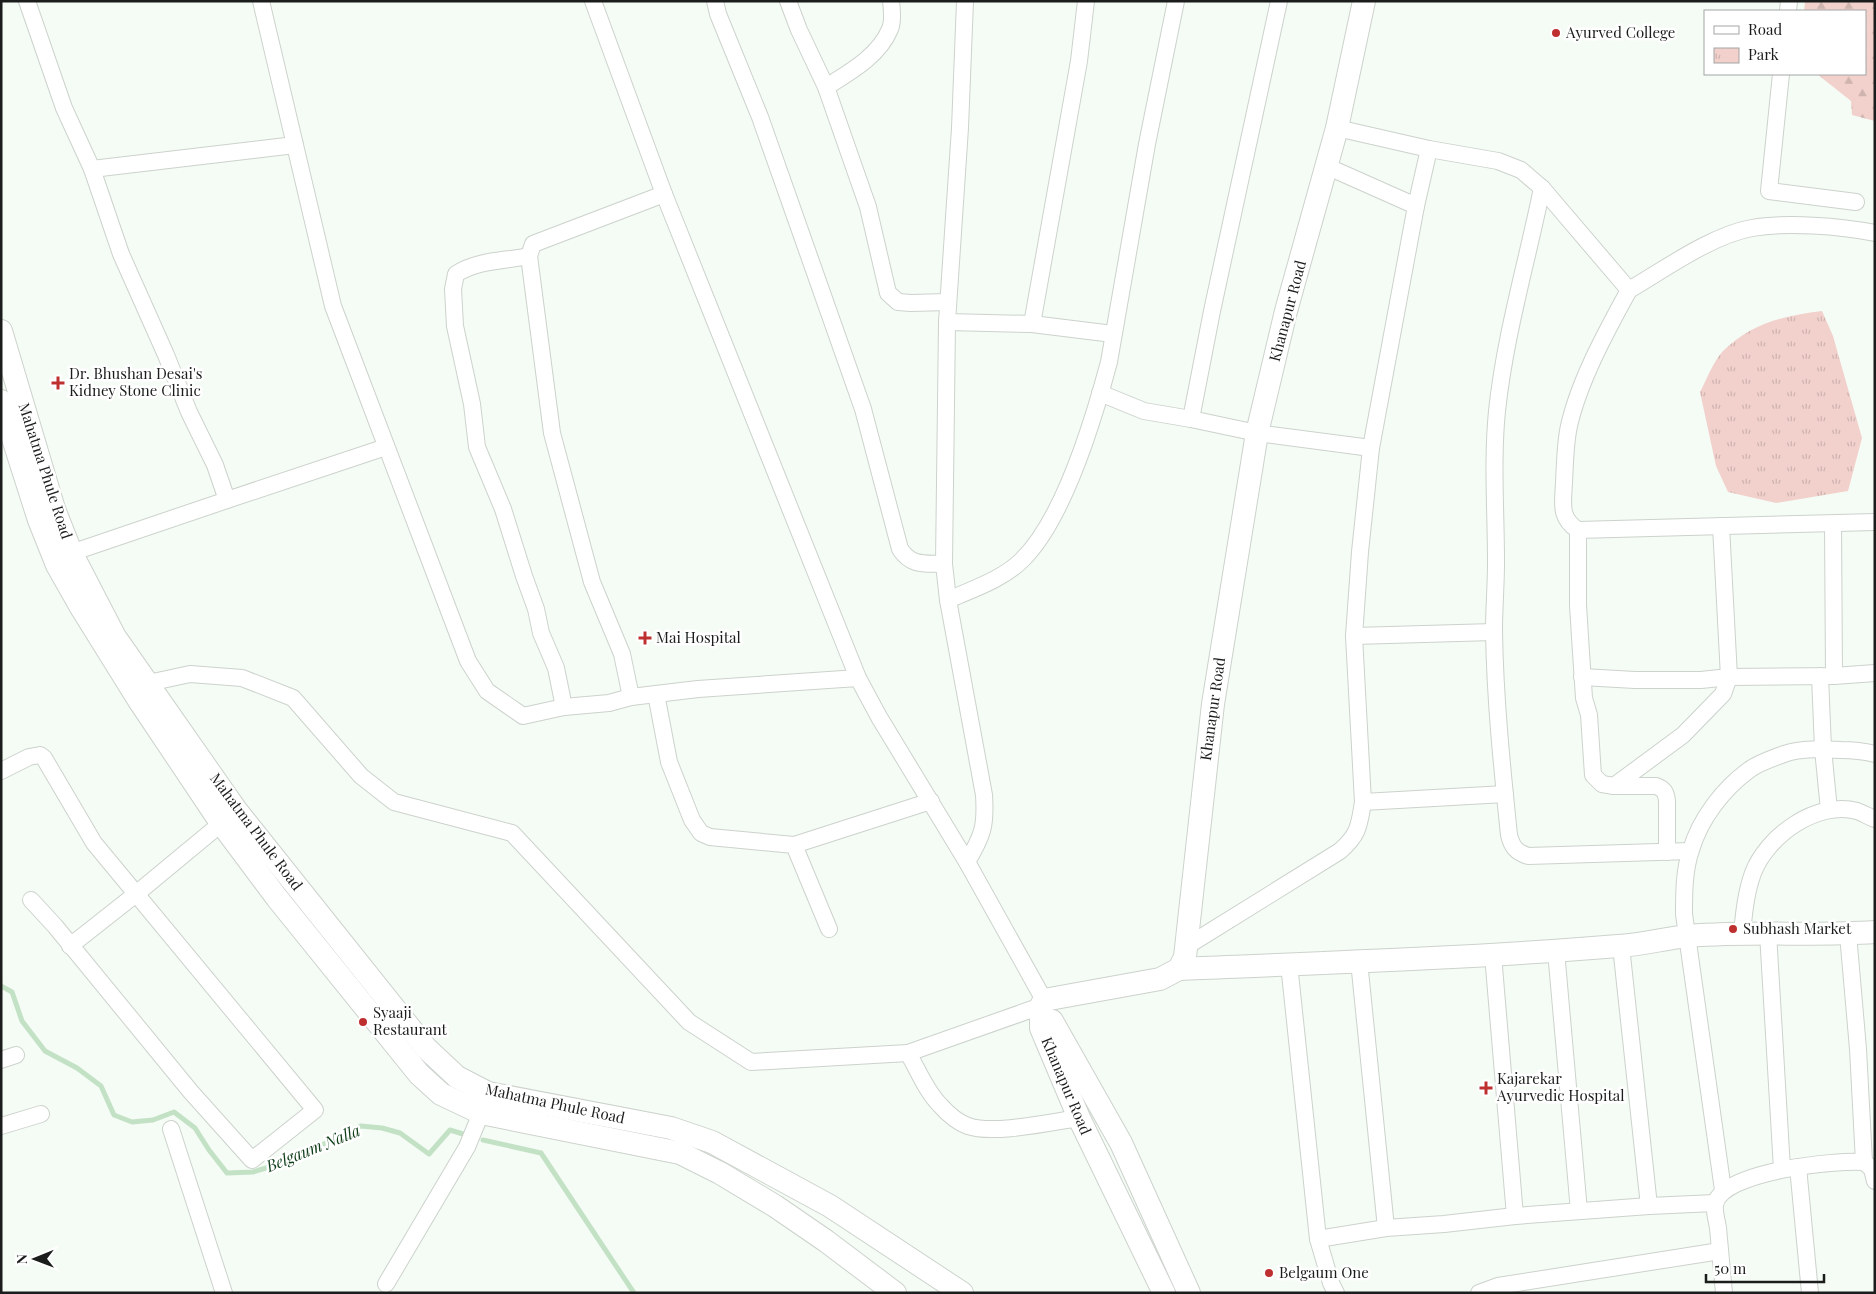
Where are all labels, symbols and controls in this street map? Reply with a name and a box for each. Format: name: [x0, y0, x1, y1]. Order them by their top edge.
legend: [1704, 10, 1866, 75]
text: Road: [1748, 19, 1782, 39]
place label: Ayurved College: [1565, 22, 1675, 42]
marker: Ayurved College: [1550, 27, 1562, 39]
text: Park: [1748, 44, 1780, 64]
street label: Khanapur Road: [1264, 258, 1310, 364]
place label: Dr. Bhushan Desai's Kidney Stone Clinic: [69, 363, 202, 400]
marker: Dr. Bhushan Desai's Kidney Stone Clinic: [51, 376, 65, 390]
street label: Mahatma Phule Road: [14, 400, 78, 542]
place label: Mai Hospital: [656, 627, 741, 647]
marker: Mai Hospital: [638, 631, 652, 645]
street label: Khanapur Road: [1195, 656, 1229, 762]
street label: Mahatma Phule Road: [206, 769, 308, 894]
place label: Subhash Market: [1743, 918, 1852, 938]
marker: Subhash Market: [1727, 923, 1739, 935]
place label: Syaaji Restaurant: [373, 1002, 448, 1039]
marker: Syaaji Restaurant: [357, 1016, 369, 1028]
street label: Khanapur Road: [1037, 1034, 1097, 1138]
place label: Kajarekar Ayurvedic Hospital: [1496, 1068, 1625, 1105]
street label: Mahatma Phule Road: [484, 1078, 627, 1128]
marker: Kajarekar Ayurvedic Hospital: [1479, 1081, 1493, 1095]
water label: Belgaum Nalla: [262, 1119, 363, 1176]
north arrow: [10, 1234, 60, 1284]
scale bar: [1706, 1252, 1824, 1284]
text: N: [12, 1254, 31, 1264]
text: 50 m: [1714, 1258, 1747, 1278]
place label: Belgaum One: [1279, 1262, 1369, 1282]
marker: Belgaum One: [1263, 1267, 1275, 1279]

